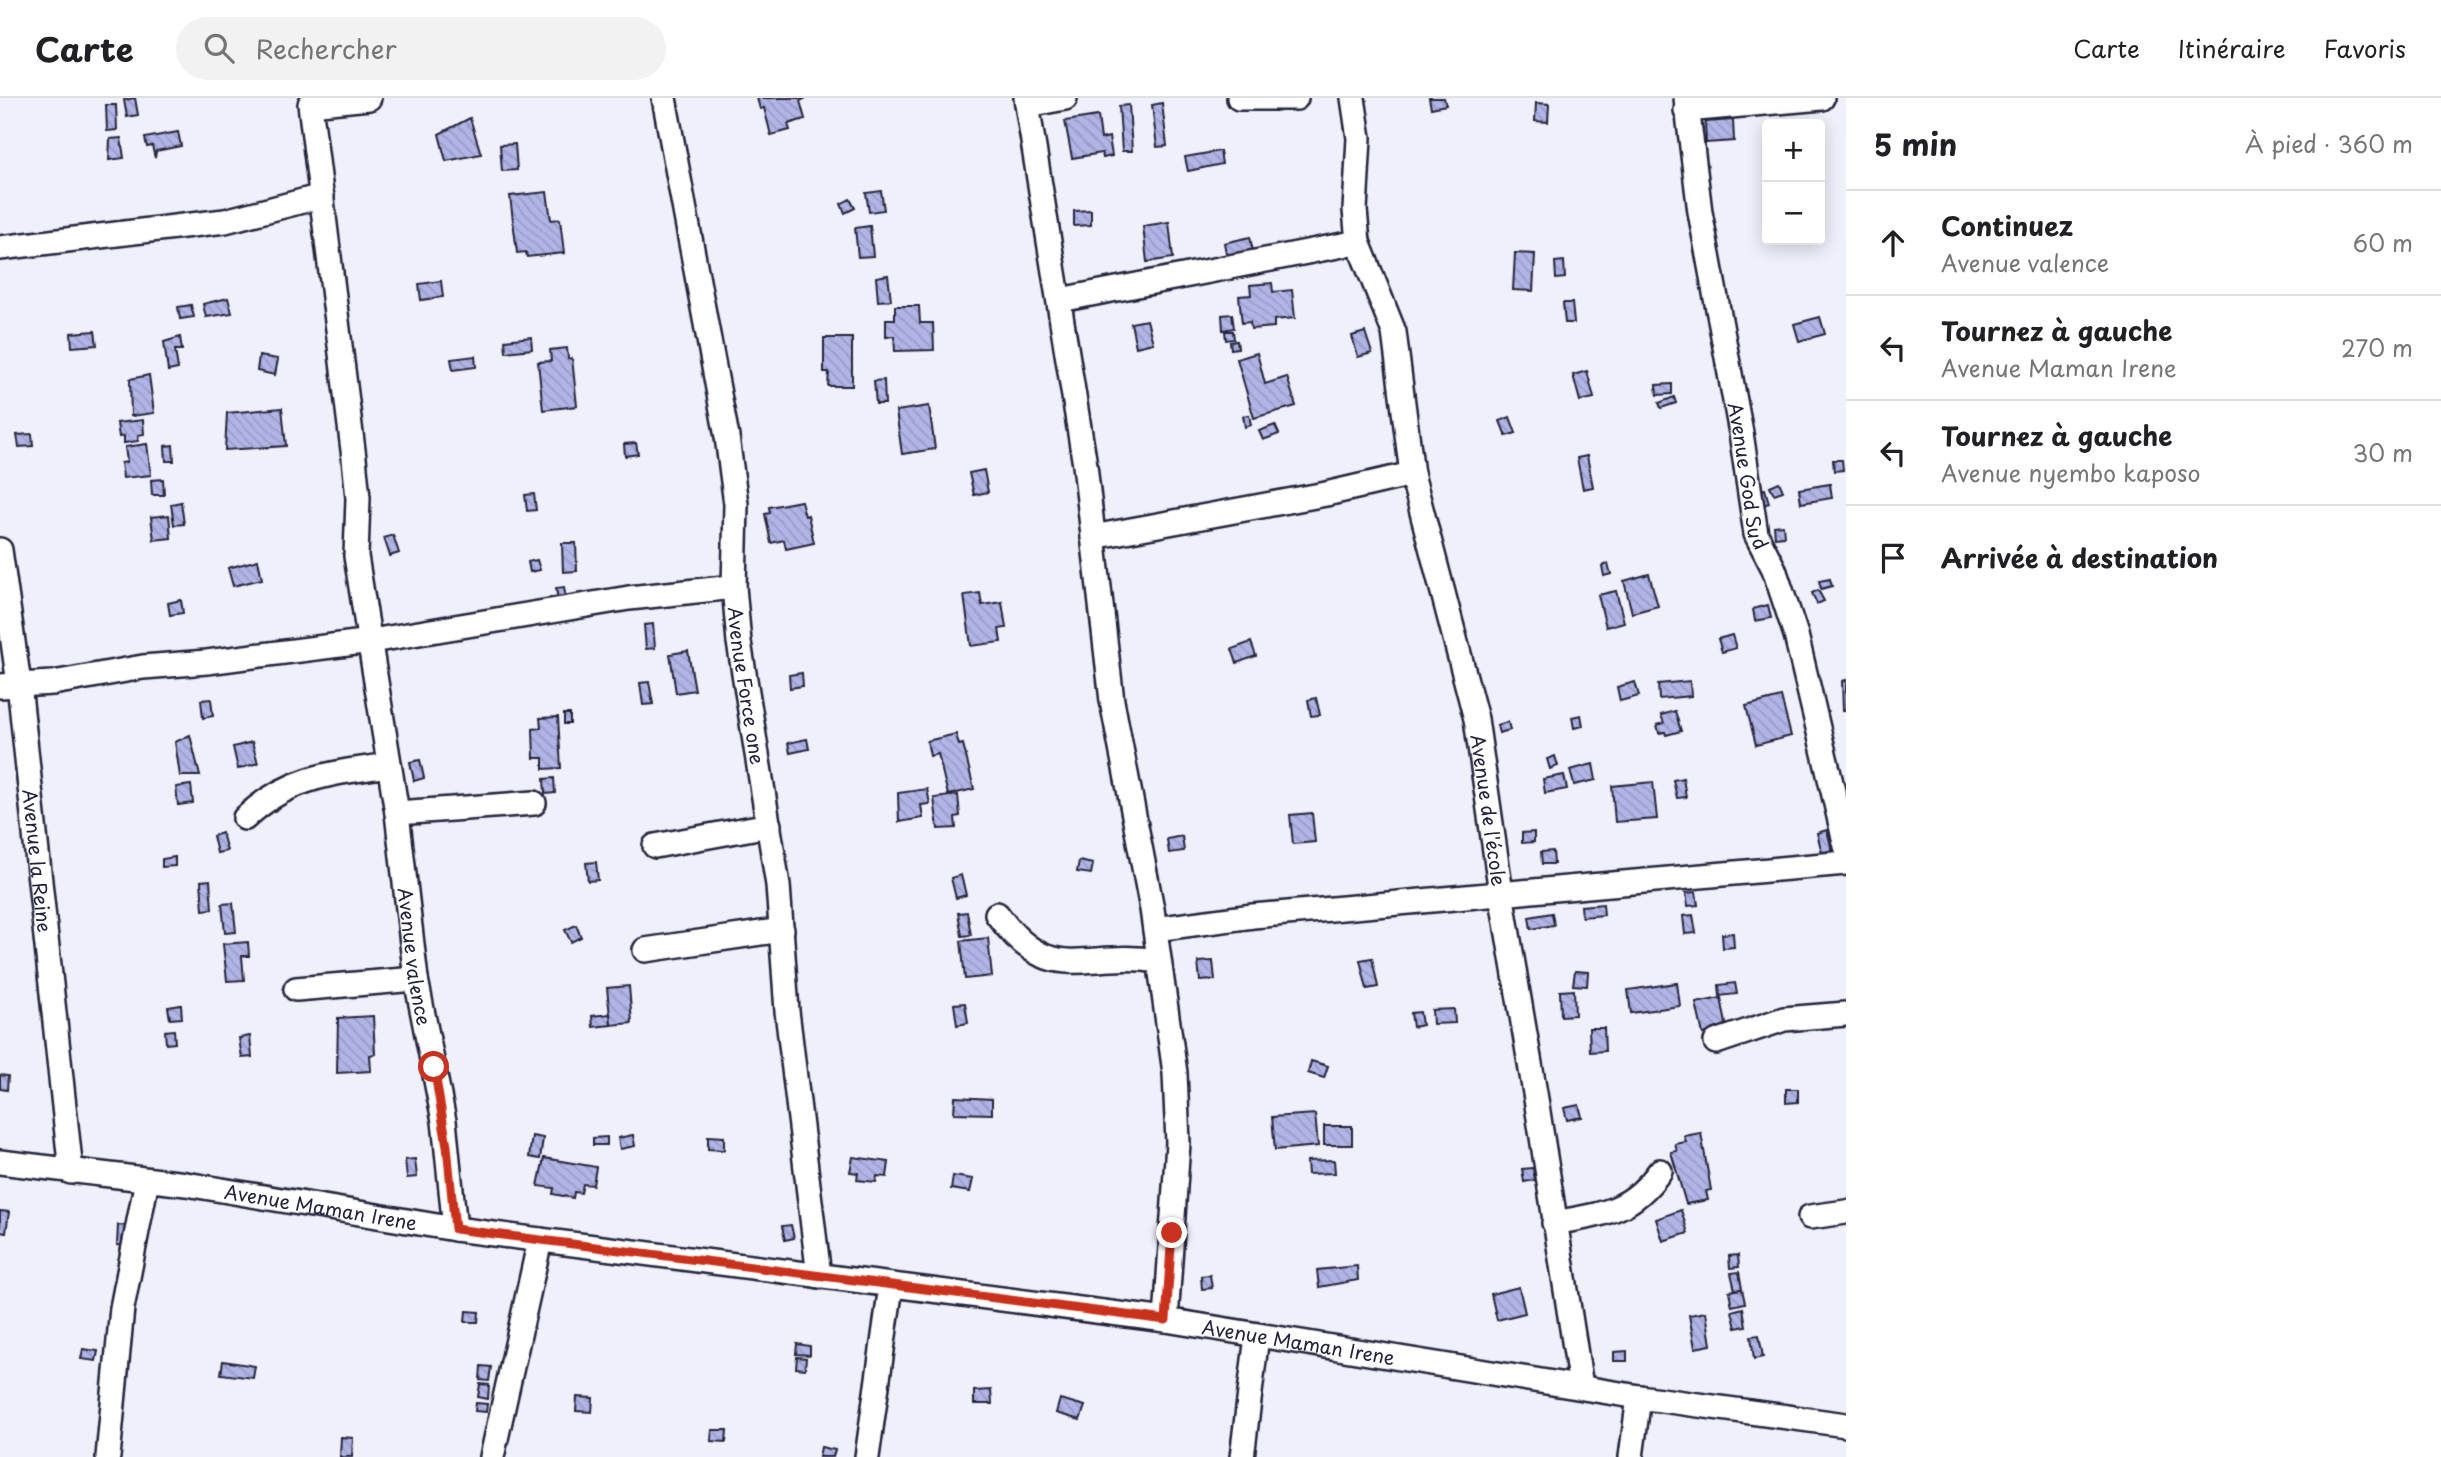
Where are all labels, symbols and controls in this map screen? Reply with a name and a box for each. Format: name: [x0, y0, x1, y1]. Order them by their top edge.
search box: [176, 17, 666, 80]
text: Carte: [35, 23, 134, 73]
icon: search: [200, 29, 238, 67]
text: Rechercher: [256, 29, 397, 68]
text: Carte: [2073, 30, 2140, 66]
text: Itinéraire: [2178, 30, 2286, 66]
text: Favoris: [2324, 30, 2406, 66]
map controls: [1762, 119, 1825, 245]
button: +: [1762, 119, 1825, 182]
text: 5 min: [1874, 121, 1957, 166]
text: À pied · 360 m: [2245, 126, 2413, 161]
button: −: [1762, 182, 1825, 245]
text: Continuez: [1941, 206, 2073, 245]
icon: ahead: [1874, 224, 1912, 262]
text: 60 m: [2353, 225, 2413, 260]
text: Avenue valence: [1941, 245, 2109, 280]
text: Tournez à gauche: [1941, 311, 2172, 350]
icon: left: [1874, 329, 1912, 367]
text: 270 m: [2341, 330, 2413, 365]
text: Avenue Maman Irene: [1941, 350, 2177, 385]
street label: Avenue God Sud: [1722, 400, 1776, 554]
text: Tournez à gauche: [1941, 416, 2172, 455]
icon: left: [1874, 434, 1912, 472]
text: 30 m: [2352, 435, 2413, 470]
text: Avenue nyembo kaposo: [1941, 455, 2201, 490]
text: Arrivée à destination: [1941, 538, 2218, 577]
icon: arrive: [1874, 539, 1912, 577]
street label: Avenue Force one: [722, 606, 772, 767]
street label: Avenue de l'école: [1464, 732, 1514, 888]
street label: Avenue la Reine: [16, 788, 59, 934]
street label: Avenue valence: [392, 886, 439, 1028]
route start: [418, 1051, 449, 1082]
street label: Avenue Maman Irene: [223, 1177, 419, 1236]
route end: [1156, 1217, 1187, 1248]
street label: Avenue Maman Irene: [1200, 1312, 1397, 1371]

